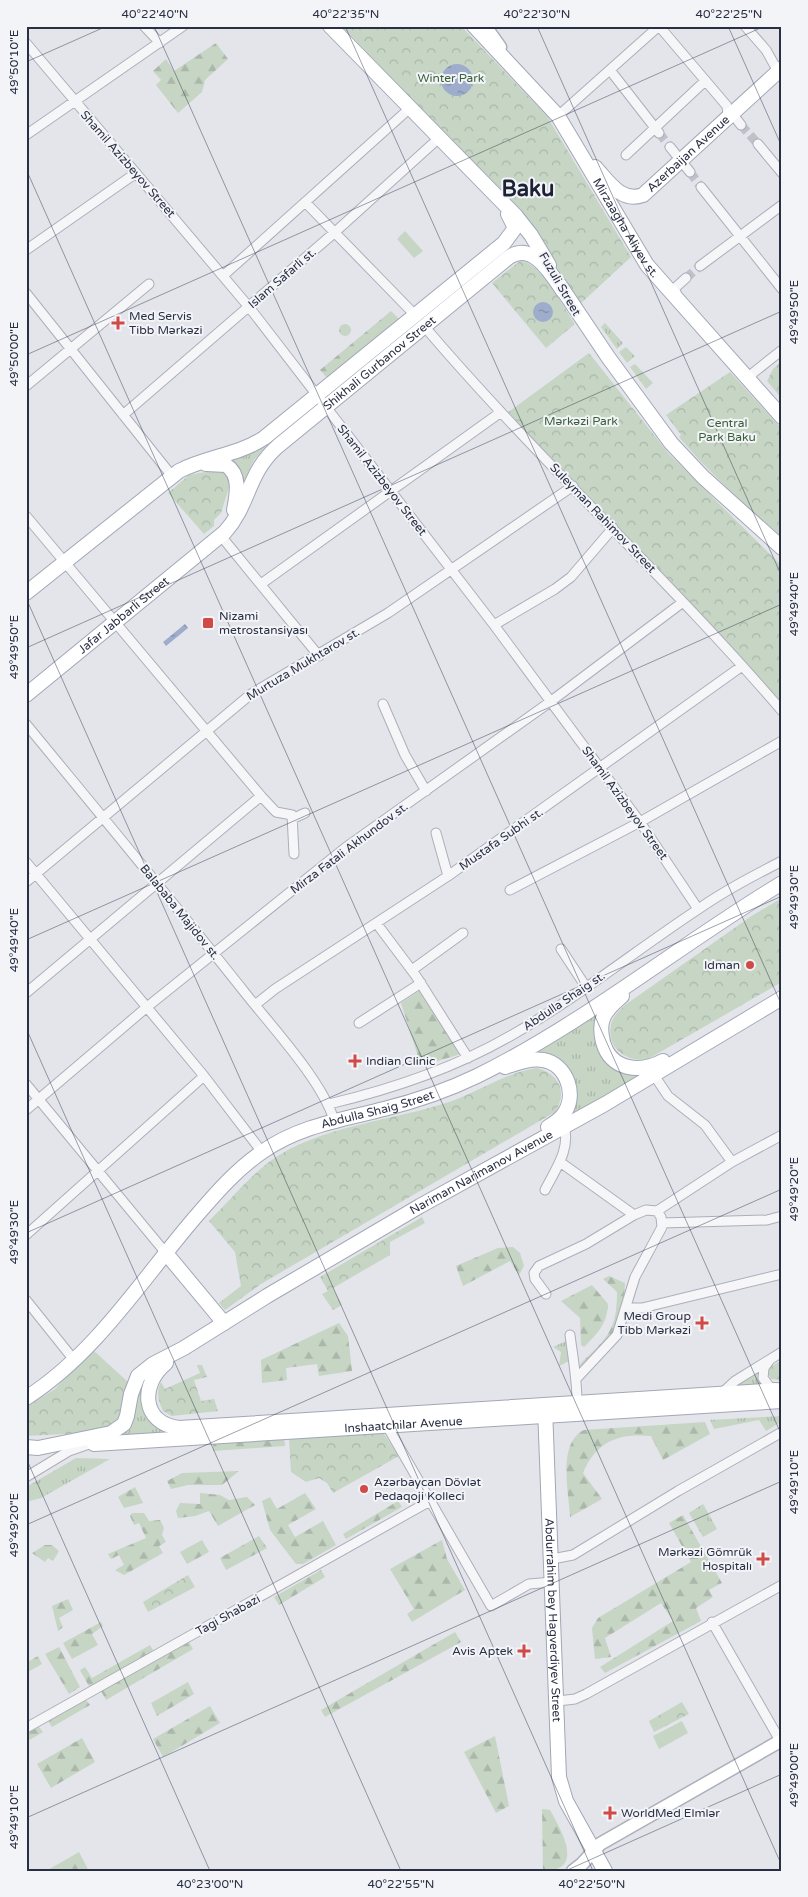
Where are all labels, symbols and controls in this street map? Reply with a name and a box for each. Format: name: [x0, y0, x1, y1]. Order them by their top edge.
text: 40°22'40"N: [122, 7, 189, 21]
text: 40°22'35"N: [313, 7, 380, 21]
text: 40°22'30"N: [504, 7, 571, 21]
text: 40°22'25"N: [696, 7, 763, 21]
text: 49°50'10"E: [7, 29, 21, 95]
park label: Winter Park: [418, 71, 485, 85]
street label: Shamil Azizbeyov Street: [78, 108, 178, 221]
street label: Azerbaijan Avenue: [644, 112, 733, 195]
district label: Baku: [502, 176, 555, 202]
street label: Mirzaagha Aliyev st.: [590, 176, 662, 280]
street label: Islam Safarli st.: [245, 245, 319, 311]
street label: Fuzuli Street: [536, 250, 584, 319]
text: 49°49'50"E: [787, 279, 801, 344]
place label: Med Servis Tibb Mərkəzi: [129, 309, 202, 337]
street label: Shikhali Gurbanov Street: [320, 313, 439, 413]
marker: Med Servis Tibb Mərkəzi: [111, 316, 125, 330]
text: 49°50'00"E: [7, 321, 21, 387]
park label: Mərkəzi Park: [544, 414, 618, 428]
park label: Central Park Baku: [698, 416, 756, 444]
street label: Shamil Azizbeyov Street: [334, 422, 430, 539]
street label: Suleyman Rahimov Street: [547, 460, 659, 576]
text: 49°49'40"E: [787, 571, 801, 636]
street label: Jafar Jabbarli Street: [75, 574, 172, 657]
place label: Nizami metrostansiyası: [219, 609, 308, 637]
text: 49°49'50"E: [7, 614, 21, 679]
marker: Nizami metrostansiyası: [201, 616, 215, 630]
street label: Murtuza Mukhtarov st.: [244, 625, 362, 703]
street label: Shamil Azizbeyov Street: [579, 743, 671, 863]
street label: Mirza Fatali Akhundov st.: [288, 799, 410, 897]
street label: Mustafa Subhi st.: [456, 805, 546, 873]
street label: Balababa Majidov st.: [137, 862, 223, 962]
text: 49°49'30"E: [787, 864, 801, 929]
text: 49°49'40"E: [7, 907, 21, 972]
place label: Idman: [704, 958, 740, 972]
marker: Idman: [744, 959, 756, 971]
street label: Abdulla Shaig st.: [520, 968, 608, 1034]
marker: Indian Clinic: [348, 1054, 362, 1068]
place label: Indian Clinic: [366, 1054, 435, 1068]
street label: Abdulla Shaig Street: [319, 1087, 436, 1131]
street label: Nariman Narimanov Avenue: [407, 1127, 555, 1217]
text: 49°49'20"E: [787, 1156, 801, 1221]
text: 49°49'30"E: [7, 1199, 21, 1264]
place label: Medi Group Tibb Mərkəzi: [618, 1309, 691, 1337]
marker: Medi Group Tibb Mərkəzi: [695, 1316, 709, 1330]
street label: Inshaatchilar Avenue: [344, 1414, 463, 1435]
text: 49°49'10"E: [787, 1449, 801, 1514]
place label: Azərbaycan Dövlət Pedaqoji Kolleci: [374, 1475, 482, 1503]
marker: Azərbaycan Dövlət Pedaqoji Kolleci: [358, 1483, 370, 1495]
text: 49°49'20"E: [7, 1492, 21, 1557]
street label: Abdurrahim bey Hagverdiyev Street: [542, 1518, 564, 1723]
place label: Mərkəzi Gömrük Hospitalı: [658, 1545, 752, 1573]
marker: Mərkəzi Gömrük Hospitalı: [756, 1552, 770, 1566]
street label: Tagi Shabazi: [193, 1592, 263, 1638]
place label: Avis Aptek: [452, 1644, 513, 1658]
marker: Avis Aptek: [517, 1644, 531, 1658]
text: 49°49'00"E: [787, 1742, 801, 1807]
text: 49°49'10"E: [7, 1784, 21, 1849]
marker: WorldMed Elmlər: [603, 1806, 617, 1820]
place label: WorldMed Elmlər: [621, 1806, 720, 1820]
text: 40°23'00"N: [177, 1877, 244, 1891]
text: 40°22'55"N: [368, 1877, 435, 1891]
text: 40°22'50"N: [559, 1877, 626, 1891]

